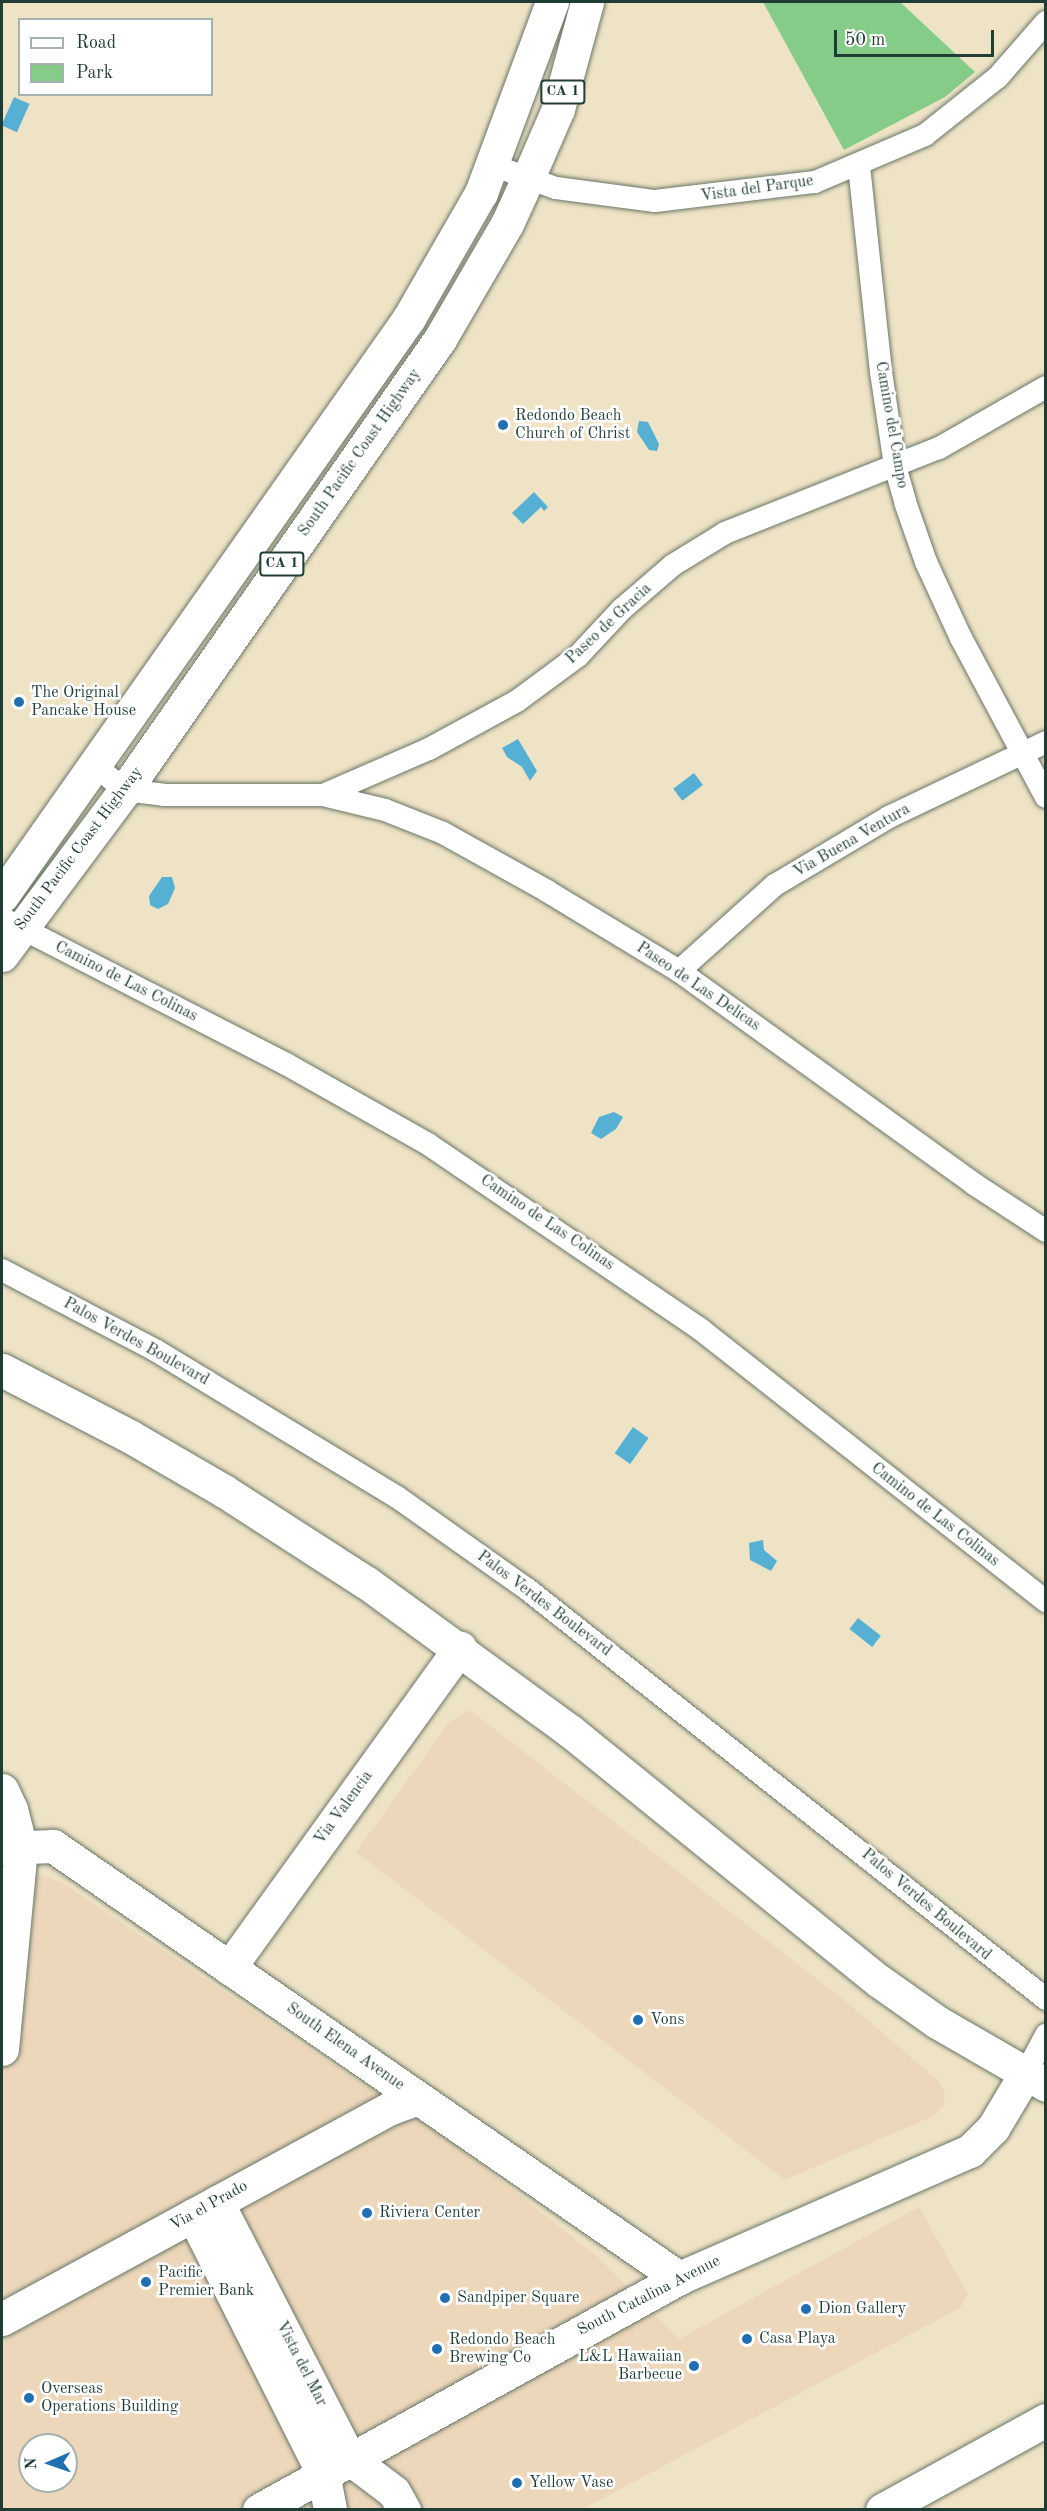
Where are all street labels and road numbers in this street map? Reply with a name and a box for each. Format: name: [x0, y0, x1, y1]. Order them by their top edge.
road number: CA 1: [539, 80, 587, 104]
street label: Vista del Parque: [699, 172, 815, 206]
street label: Camino del Campo: [870, 360, 912, 490]
street label: South Pacific Coast Highway: [295, 365, 425, 541]
road number: CA 1: [258, 552, 306, 576]
street label: Paseo de Gracia: [562, 579, 656, 669]
street label: South Pacific Coast Highway: [11, 763, 147, 935]
street label: Via Buena Ventura: [790, 800, 914, 882]
street label: Camino de Las Colinas: [51, 938, 201, 1026]
street label: Paseo de Las Delicas: [632, 938, 764, 1036]
street label: Camino de Las Colinas: [476, 1171, 618, 1275]
street label: Palos Verdes Boulevard: [60, 1294, 212, 1390]
street label: Camino de Las Colinas: [867, 1459, 1003, 1571]
street label: Palos Verdes Boulevard: [473, 1547, 615, 1661]
street label: Via Valencia: [311, 1767, 377, 1849]
street label: Palos Verdes Boulevard: [857, 1845, 995, 1965]
street label: South Elena Avenue: [282, 1999, 408, 2095]
street label: Via el Prado: [167, 2177, 251, 2235]
street label: South Catalina Avenue: [574, 2252, 724, 2340]
street label: Vista del Mar: [271, 2318, 331, 2410]

